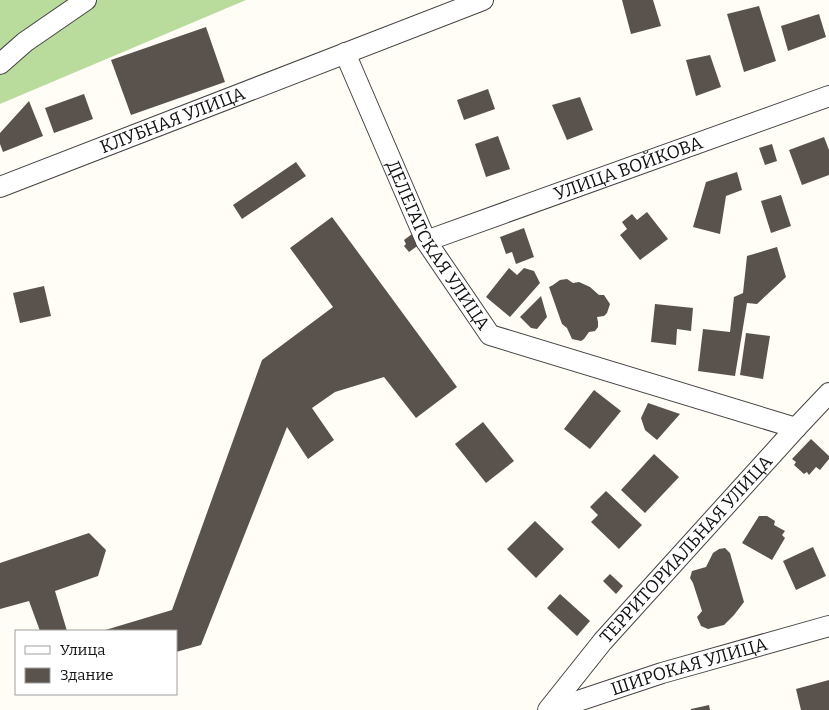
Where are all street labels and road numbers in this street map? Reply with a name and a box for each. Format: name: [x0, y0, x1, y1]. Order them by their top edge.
street label: КЛУБНАЯ УЛИЦА: [97, 82, 248, 158]
street label: УЛИЦА ВОЙКОВА: [551, 131, 706, 205]
street label: ДЕЛЕГАТСКАЯ УЛИЦА: [382, 157, 494, 334]
street label: ТЕРРИТОРИАЛЬНАЯ УЛИЦА: [595, 450, 777, 648]
street label: ШИРОКАЯ УЛИЦА: [608, 633, 770, 700]

